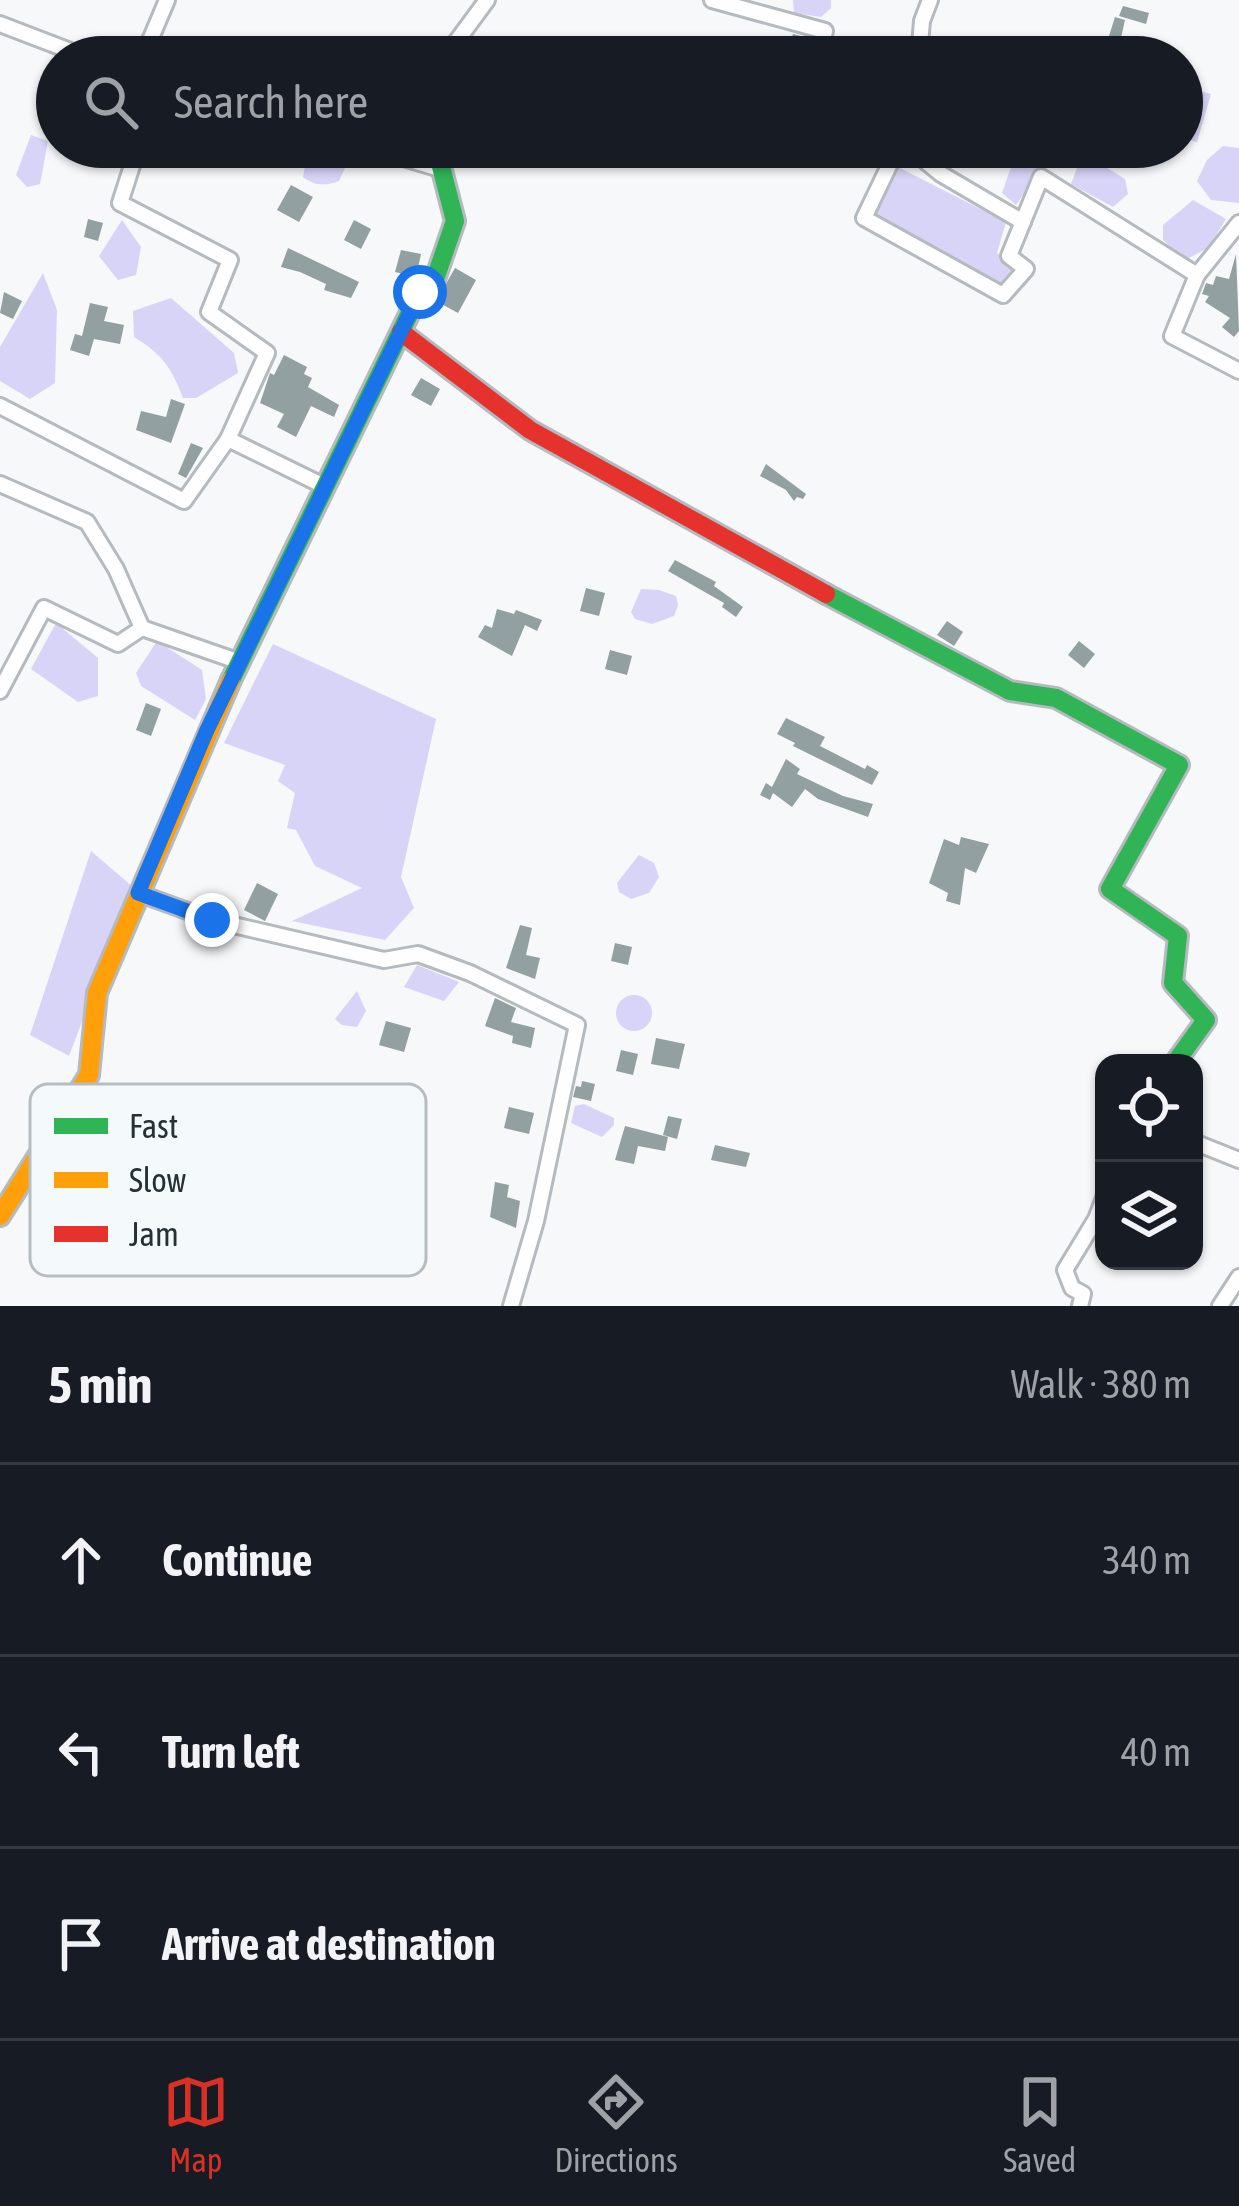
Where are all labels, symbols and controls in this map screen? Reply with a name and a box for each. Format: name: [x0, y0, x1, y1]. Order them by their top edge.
search box: [36, 36, 1203, 168]
icon: search: [78, 69, 144, 135]
text: Search here: [174, 76, 368, 128]
route start: [393, 265, 447, 319]
route end: [185, 893, 239, 947]
map controls: [1095, 1054, 1203, 1270]
button: locate: [1095, 1054, 1203, 1162]
legend: [30, 1084, 426, 1276]
text: Fast: [129, 1107, 178, 1145]
text: Slow: [129, 1161, 186, 1199]
button: layers: [1095, 1162, 1203, 1270]
text: Jam: [129, 1215, 179, 1253]
text: 5 min: [48, 1355, 152, 1414]
text: Walk · 380 m: [1011, 1362, 1191, 1406]
icon: ahead: [48, 1527, 114, 1593]
text: Continue: [162, 1534, 313, 1586]
text: 340 m: [1103, 1538, 1191, 1582]
icon: left: [48, 1719, 114, 1785]
text: Turn left: [162, 1726, 300, 1778]
text: 40 m: [1121, 1730, 1191, 1774]
icon: arrive: [48, 1911, 114, 1977]
text: Arrive at destination: [162, 1918, 496, 1970]
tab: Map: [163, 2069, 229, 2179]
tab: Directions: [554, 2069, 678, 2179]
tab: Saved: [1003, 2069, 1076, 2179]

